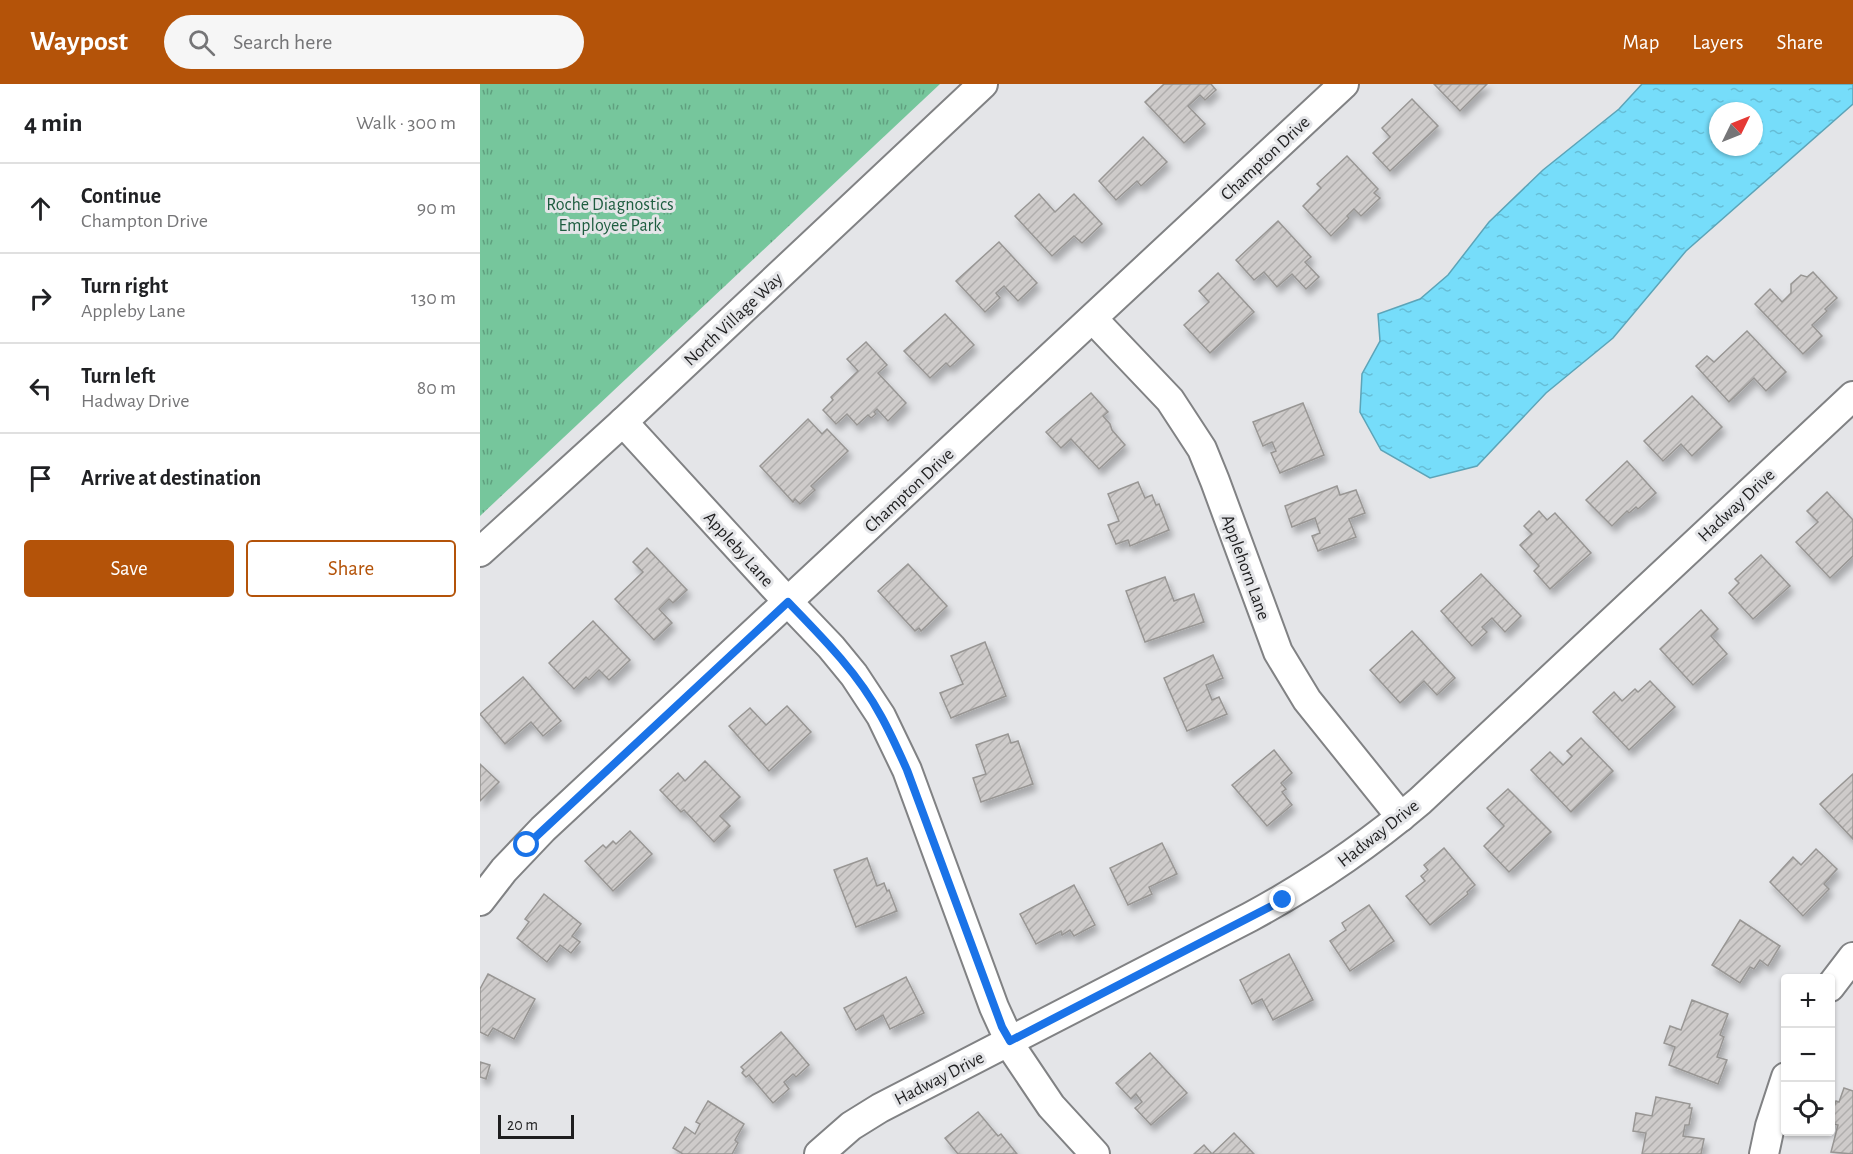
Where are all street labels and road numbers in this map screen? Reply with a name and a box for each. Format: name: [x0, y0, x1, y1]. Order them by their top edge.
street label: Champton Drive: [1218, 113, 1314, 204]
street label: North Village Way: [681, 270, 787, 370]
street label: Champton Drive: [862, 445, 958, 536]
street label: Hadway Drive: [1695, 466, 1779, 546]
street label: Appleby Lane: [700, 509, 776, 591]
street label: Applehorn Lane: [1218, 512, 1272, 622]
street label: Hadway Drive: [1335, 797, 1423, 871]
street label: Hadway Drive: [892, 1049, 987, 1109]

